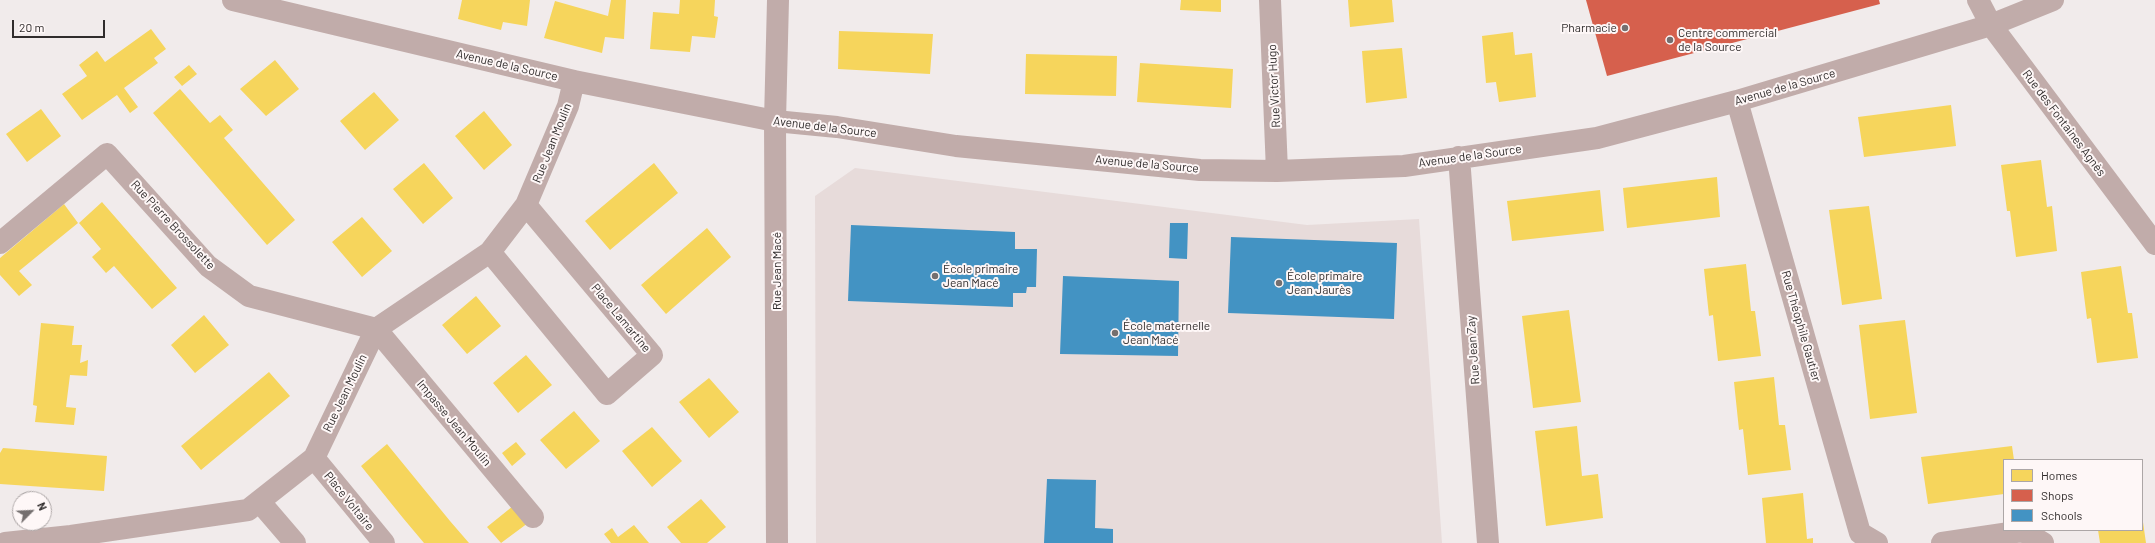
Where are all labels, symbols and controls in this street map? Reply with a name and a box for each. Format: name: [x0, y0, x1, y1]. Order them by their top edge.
scale bar: [14, 12, 107, 38]
text: 20 m: [19, 20, 45, 34]
place label: Pharmacie: [1561, 21, 1617, 35]
marker: Pharmacie: [1620, 23, 1630, 33]
place label: Centre commercial de la Source: [1678, 26, 1777, 54]
marker: Centre commercial de la Source: [1665, 35, 1675, 45]
street label: Rue Victor Hugo: [1265, 44, 1283, 128]
street label: Avenue de la Source: [455, 46, 559, 84]
street label: Avenue de la Source: [1733, 66, 1837, 108]
street label: Rue des Fontaines Agnès: [2019, 67, 2109, 179]
street label: Rue Jean Moulin: [529, 101, 575, 185]
street label: Avenue de la Source: [772, 114, 878, 140]
street label: Avenue de la Source: [1417, 142, 1523, 170]
street label: Avenue de la Source: [1095, 152, 1199, 176]
street label: Rue Pierre Brossolette: [128, 177, 218, 273]
street label: Rue Jean Macé: [770, 232, 784, 310]
place label: École primaire Jean Macé: [943, 262, 1018, 290]
place label: École primaire Jean Jaurès: [1287, 269, 1362, 297]
street label: Rue Théophile Gautier: [1778, 269, 1824, 383]
marker: École primaire Jean Macé: [930, 271, 940, 281]
marker: École primaire Jean Jaurès: [1274, 278, 1284, 288]
street label: Place Lamartine: [588, 281, 654, 355]
street label: Rue Jean Zay: [1463, 315, 1483, 385]
place label: École maternelle Jean Macé: [1123, 319, 1210, 347]
marker: École maternelle Jean Macé: [1110, 328, 1120, 338]
street label: Rue Jean Moulin: [320, 352, 370, 434]
street label: Impasse Jean Moulin: [414, 377, 494, 469]
legend: [2003, 459, 2143, 531]
text: Homes: [2041, 468, 2077, 482]
street label: Place Voltaire: [321, 469, 377, 533]
text: Shops: [2041, 488, 2073, 502]
north arrow: [12, 491, 52, 531]
text: N: [35, 500, 50, 512]
text: Schools: [2041, 508, 2082, 522]

